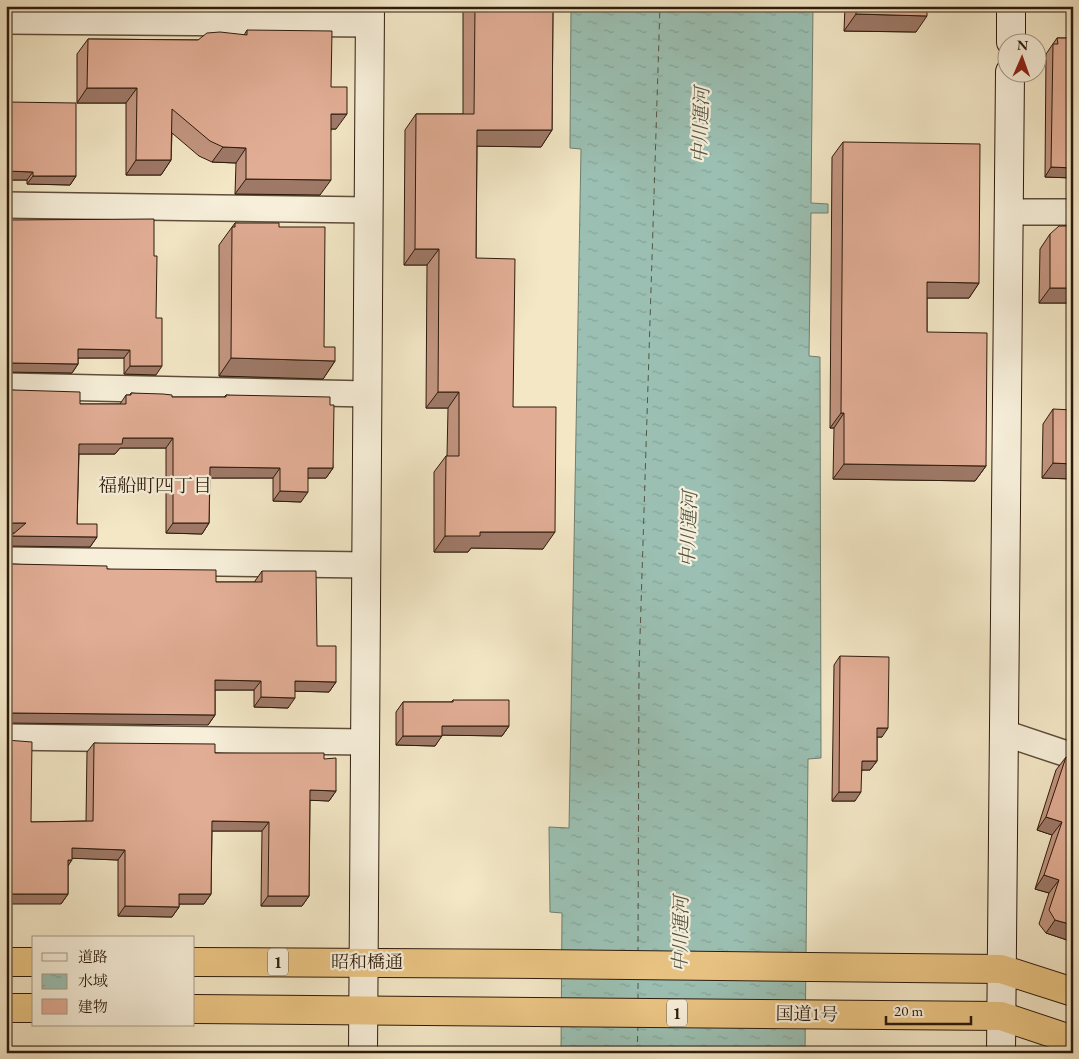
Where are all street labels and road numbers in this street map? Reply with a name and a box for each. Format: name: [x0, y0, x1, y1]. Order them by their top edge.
road number: 1: [268, 949, 288, 976]
street label: 昭和橋通: [331, 950, 403, 973]
road number: 1: [667, 1000, 687, 1026]
street label: 国道1号: [775, 1001, 839, 1026]

